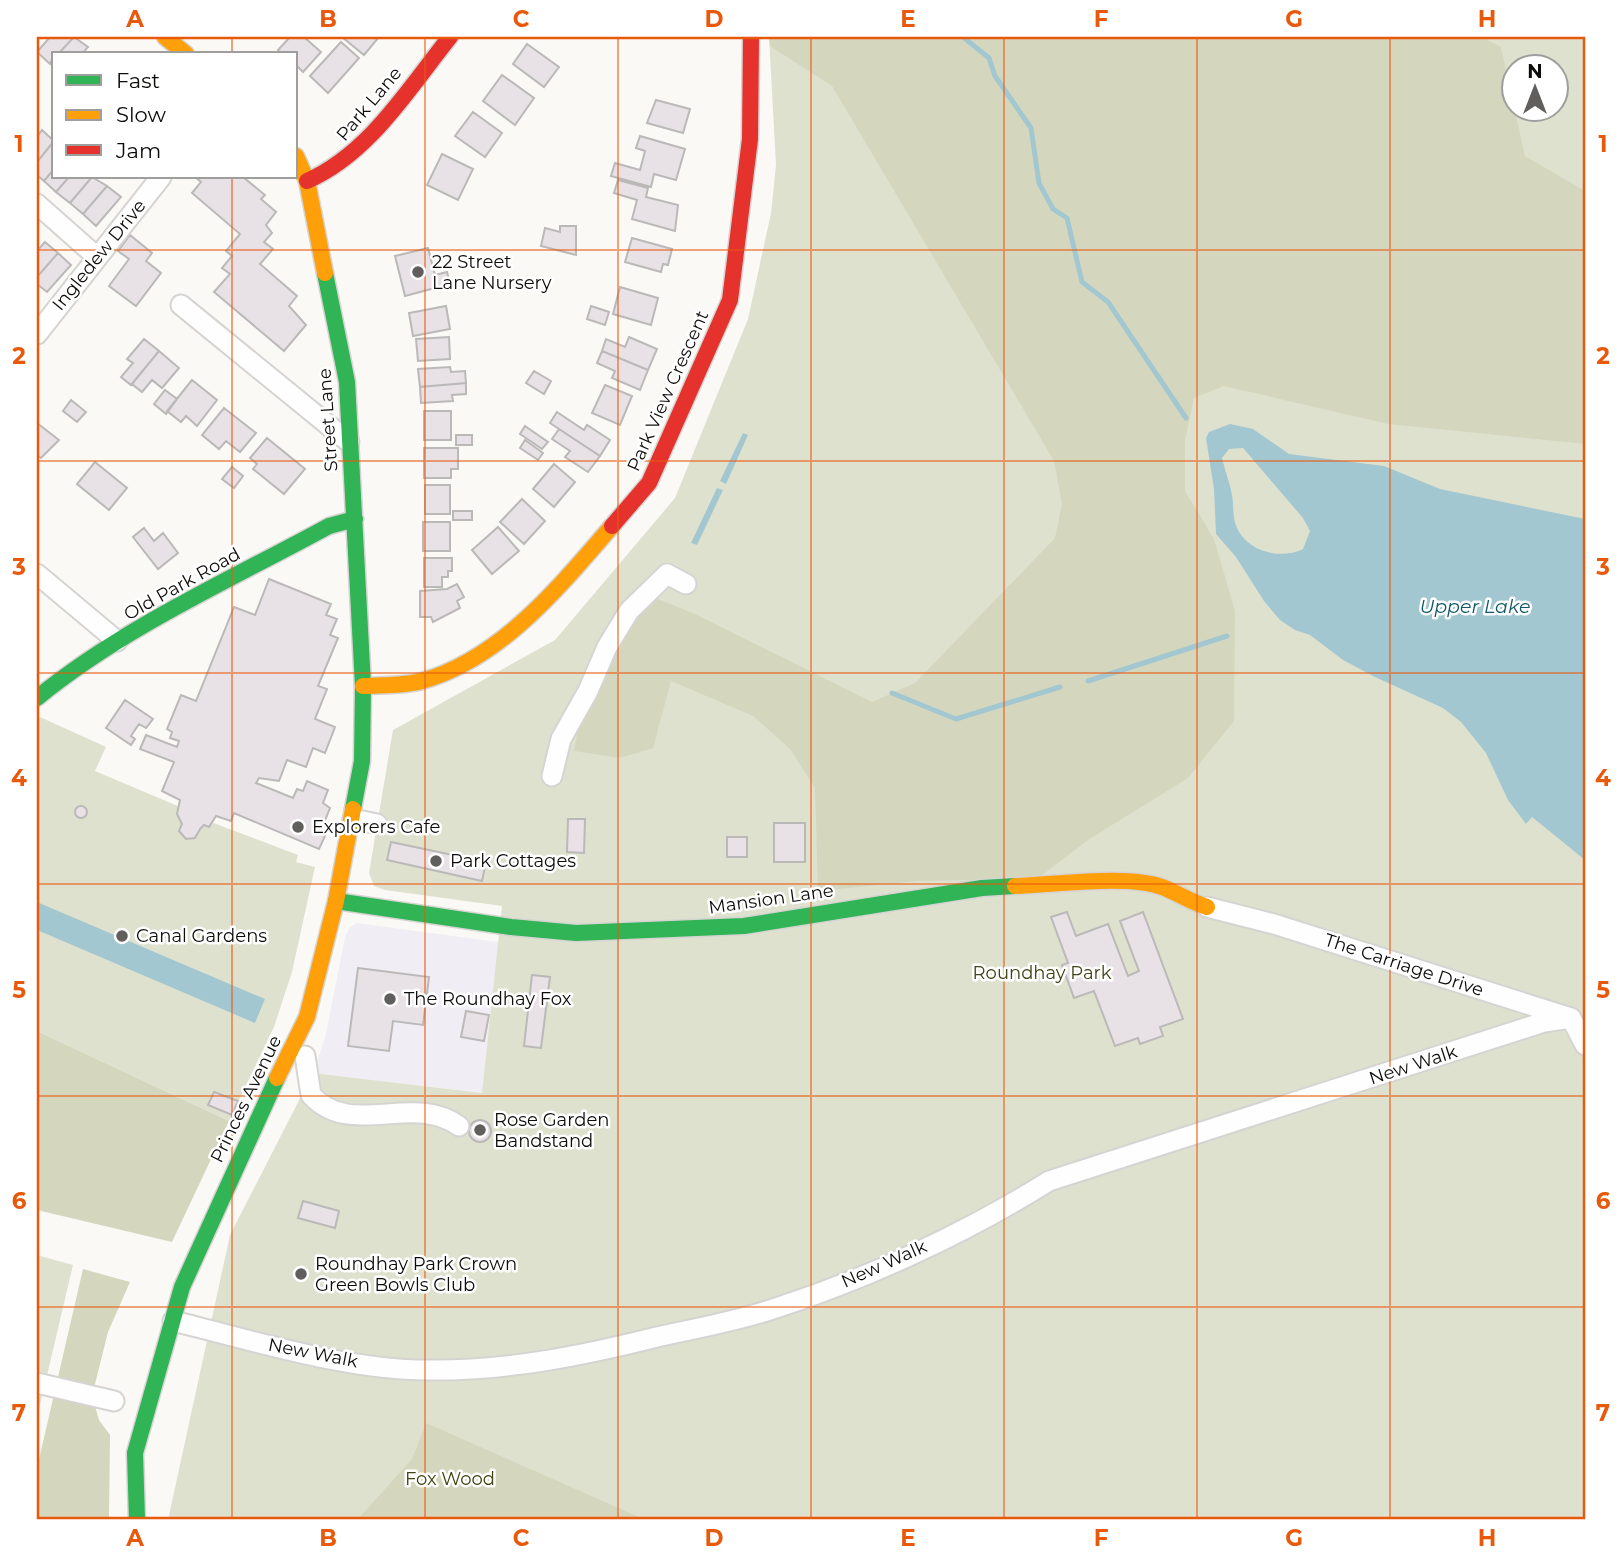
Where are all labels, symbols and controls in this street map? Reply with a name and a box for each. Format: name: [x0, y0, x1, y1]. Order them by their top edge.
text: A: [125, 5, 144, 33]
text: B: [319, 5, 337, 33]
text: C: [513, 5, 530, 33]
text: D: [705, 5, 724, 33]
text: E: [900, 5, 916, 33]
text: F: [1094, 5, 1109, 33]
text: G: [1285, 5, 1303, 33]
text: H: [1478, 5, 1496, 33]
legend: [52, 52, 298, 178]
north arrow: [1500, 52, 1570, 122]
text: N: [1527, 60, 1543, 83]
street label: Park Lane: [332, 62, 406, 146]
text: Fast: [116, 68, 160, 93]
text: Slow: [116, 102, 166, 127]
text: 1: [14, 130, 24, 158]
text: 1: [1598, 130, 1608, 158]
text: Jam: [115, 138, 161, 163]
street label: Ingledew Drive: [48, 195, 150, 315]
place label: 22 Street Lane Nursery: [432, 251, 552, 294]
marker: 22 Street Lane Nursery: [410, 264, 426, 280]
street label: Park View Crescent: [623, 307, 713, 475]
text: 2: [12, 342, 26, 370]
text: 2: [1596, 342, 1610, 370]
street label: Street Lane: [313, 368, 343, 472]
street label: Old Park Road: [120, 543, 244, 625]
text: 3: [11, 553, 26, 581]
text: 3: [1595, 553, 1610, 581]
water label: Upper Lake: [1420, 595, 1530, 618]
text: 4: [11, 764, 27, 792]
text: 4: [1595, 764, 1611, 792]
place label: Explorers Cafe: [312, 816, 440, 838]
marker: Explorers Cafe: [290, 819, 306, 835]
place label: Park Cottages: [450, 850, 576, 872]
marker: Park Cottages: [428, 853, 444, 869]
street label: Mansion Lane: [707, 879, 835, 919]
place label: Canal Gardens: [136, 925, 267, 947]
marker: Canal Gardens: [114, 928, 130, 944]
street label: The Carriage Drive: [1322, 929, 1486, 1001]
park label: Roundhay Park: [973, 962, 1112, 984]
text: 5: [12, 976, 26, 1004]
text: 5: [1596, 976, 1610, 1004]
place label: The Roundhay Fox: [404, 988, 572, 1010]
marker: The Roundhay Fox: [382, 991, 398, 1007]
street label: Princes Avenue: [206, 1032, 286, 1166]
street label: New Walk: [1366, 1040, 1460, 1090]
place label: Rose Garden Bandstand: [494, 1109, 609, 1152]
marker: Rose Garden Bandstand: [472, 1122, 488, 1138]
text: 6: [12, 1187, 27, 1215]
text: 6: [1596, 1187, 1611, 1215]
street label: New Walk: [838, 1235, 930, 1293]
place label: Roundhay Park Crown Green Bowls Club: [315, 1253, 517, 1296]
marker: Roundhay Park Crown Green Bowls Club: [293, 1266, 309, 1282]
street label: New Walk: [266, 1334, 360, 1373]
text: 7: [12, 1399, 26, 1427]
text: 7: [1596, 1399, 1610, 1427]
park label: Fox Wood: [405, 1468, 495, 1490]
text: A: [125, 1524, 144, 1552]
text: B: [319, 1524, 337, 1552]
text: C: [513, 1524, 530, 1552]
text: D: [705, 1524, 724, 1552]
text: E: [900, 1524, 916, 1552]
text: F: [1094, 1524, 1109, 1552]
text: G: [1285, 1524, 1303, 1552]
text: H: [1478, 1524, 1496, 1552]

